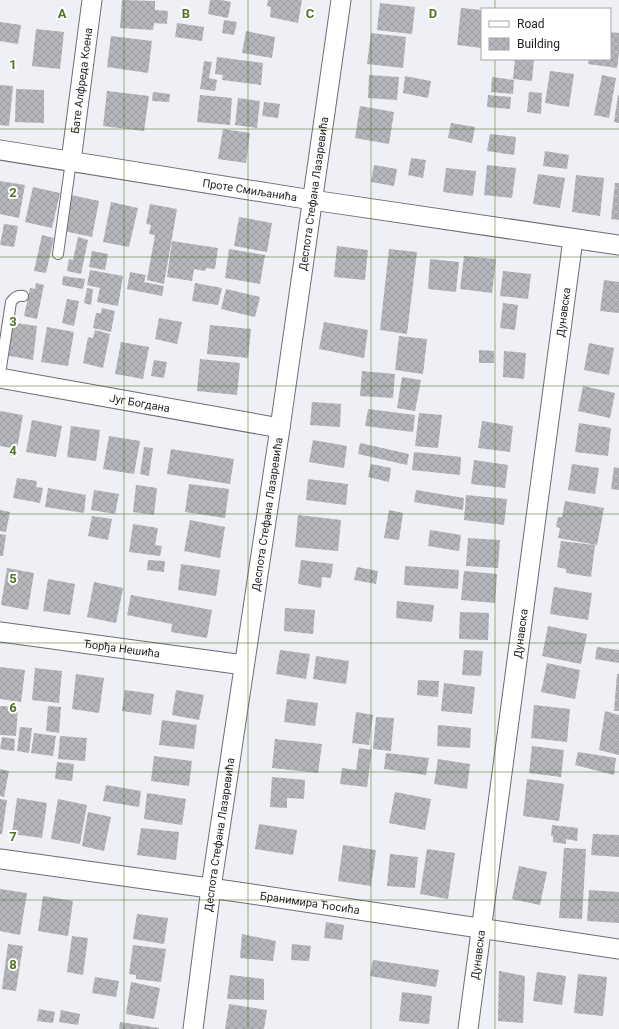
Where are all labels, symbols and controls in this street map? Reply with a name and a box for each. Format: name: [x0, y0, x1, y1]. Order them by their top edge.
text: A: [58, 6, 67, 21]
text: B: [182, 6, 190, 21]
text: C: [306, 6, 315, 21]
text: D: [429, 6, 437, 21]
legend: [481, 8, 611, 60]
text: Road: [517, 17, 545, 31]
street label: Бате Алфреда Коена: [69, 27, 95, 134]
text: Building: [517, 37, 560, 51]
text: 1: [9, 57, 17, 72]
street label: Деспота Стефана Лазаревића: [296, 116, 331, 272]
street label: Проте Смиљанића: [201, 177, 298, 205]
text: 2: [9, 185, 17, 200]
street label: Дунавска: [554, 287, 573, 338]
text: 3: [9, 314, 17, 329]
street label: Југ Богдана: [108, 392, 171, 415]
street label: Деспота Стефана Лазаревића: [250, 437, 286, 592]
text: 4: [9, 443, 17, 458]
text: 5: [9, 571, 17, 586]
street label: Дунавска: [511, 608, 531, 659]
street label: Ђорђа Нешића: [83, 637, 161, 661]
text: 6: [9, 700, 17, 715]
street label: Деспота Стефана Лазаревића: [202, 757, 237, 913]
text: 7: [9, 829, 17, 844]
street label: Бранимира Ћосића: [259, 889, 361, 917]
street label: Дунавска: [469, 929, 488, 980]
text: 8: [9, 957, 17, 972]

